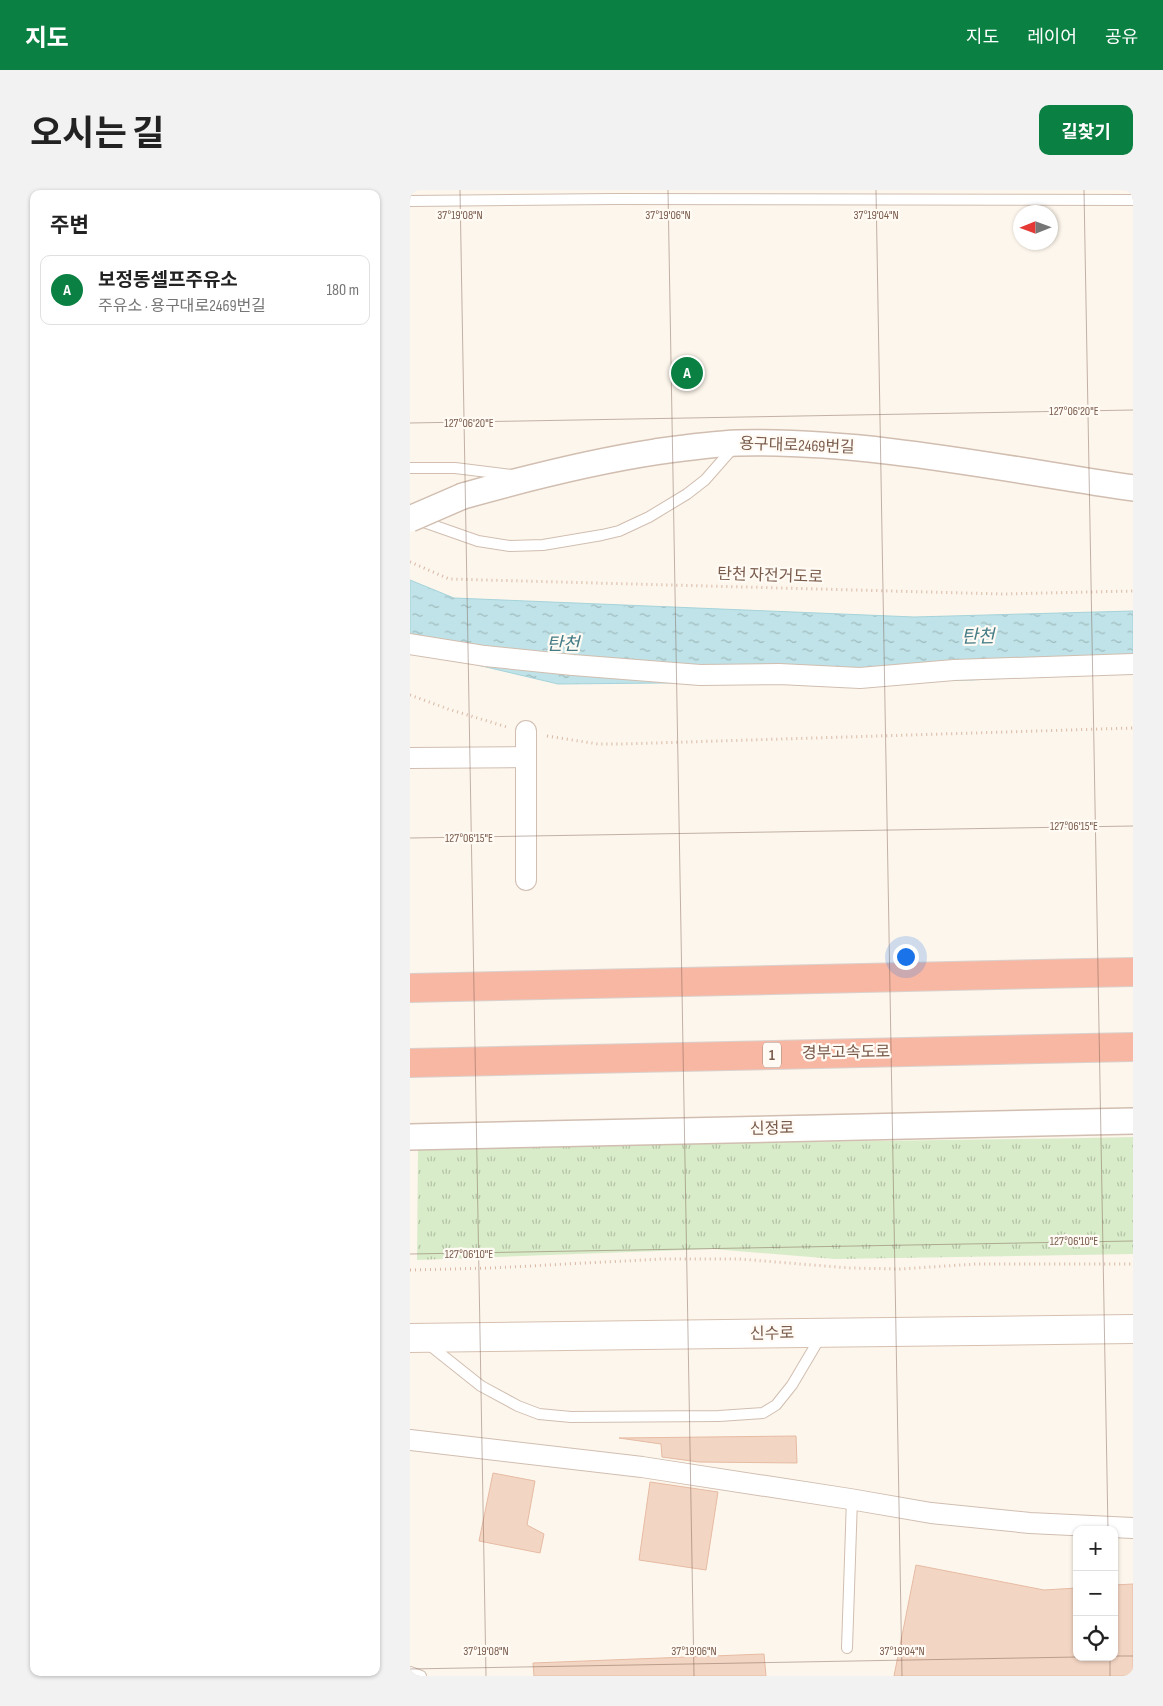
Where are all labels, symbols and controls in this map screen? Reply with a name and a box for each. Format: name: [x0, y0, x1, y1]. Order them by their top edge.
text: 지도: [25, 24, 69, 53]
text: 지도: [966, 27, 999, 48]
text: 레이어: [1027, 27, 1077, 48]
text: 공유: [1105, 27, 1138, 48]
button: 길찾기: [1039, 105, 1133, 155]
text: 오시는 길: [30, 113, 164, 156]
north arrow: [1013, 205, 1058, 250]
text: 37°19'08"N: [437, 208, 483, 223]
text: 37°19'06"N: [645, 208, 691, 223]
text: 37°19'04"N: [853, 208, 899, 223]
text: 주변: [50, 213, 89, 238]
text: 보정동셀프주유소: [98, 269, 238, 292]
text: A: [63, 281, 71, 300]
text: 180 m: [326, 281, 359, 300]
text: 주유소 · 용구대로2469번길: [98, 297, 266, 316]
pin: A: [671, 354, 703, 392]
text: 127°06'20"E: [1049, 404, 1099, 419]
text: 127°06'20"E: [444, 416, 494, 431]
street label: 용구대로2469번길: [739, 434, 855, 458]
street label: 탄천 자전거도로: [717, 565, 823, 587]
water label: 탄천: [961, 626, 997, 648]
water label: 탄천: [546, 634, 582, 655]
text: 127°06'15"E: [1050, 819, 1098, 834]
text: 127°06'15"E: [445, 831, 493, 846]
your location: [893, 944, 919, 970]
road number: 1: [763, 1042, 781, 1068]
street label: 경부고속도로: [802, 1043, 891, 1063]
street label: 신정로: [750, 1119, 795, 1139]
text: 127°06'10"E: [1050, 1234, 1098, 1249]
text: 127°06'10"E: [445, 1247, 493, 1262]
street label: 신수로: [750, 1324, 795, 1344]
map controls: [1073, 1526, 1118, 1661]
button: +: [1073, 1526, 1118, 1571]
button: −: [1073, 1571, 1118, 1616]
button: locate: [1073, 1616, 1118, 1661]
text: 37°19'08"N: [463, 1644, 509, 1659]
text: 37°19'06"N: [671, 1644, 717, 1659]
text: 37°19'04"N: [879, 1644, 925, 1659]

